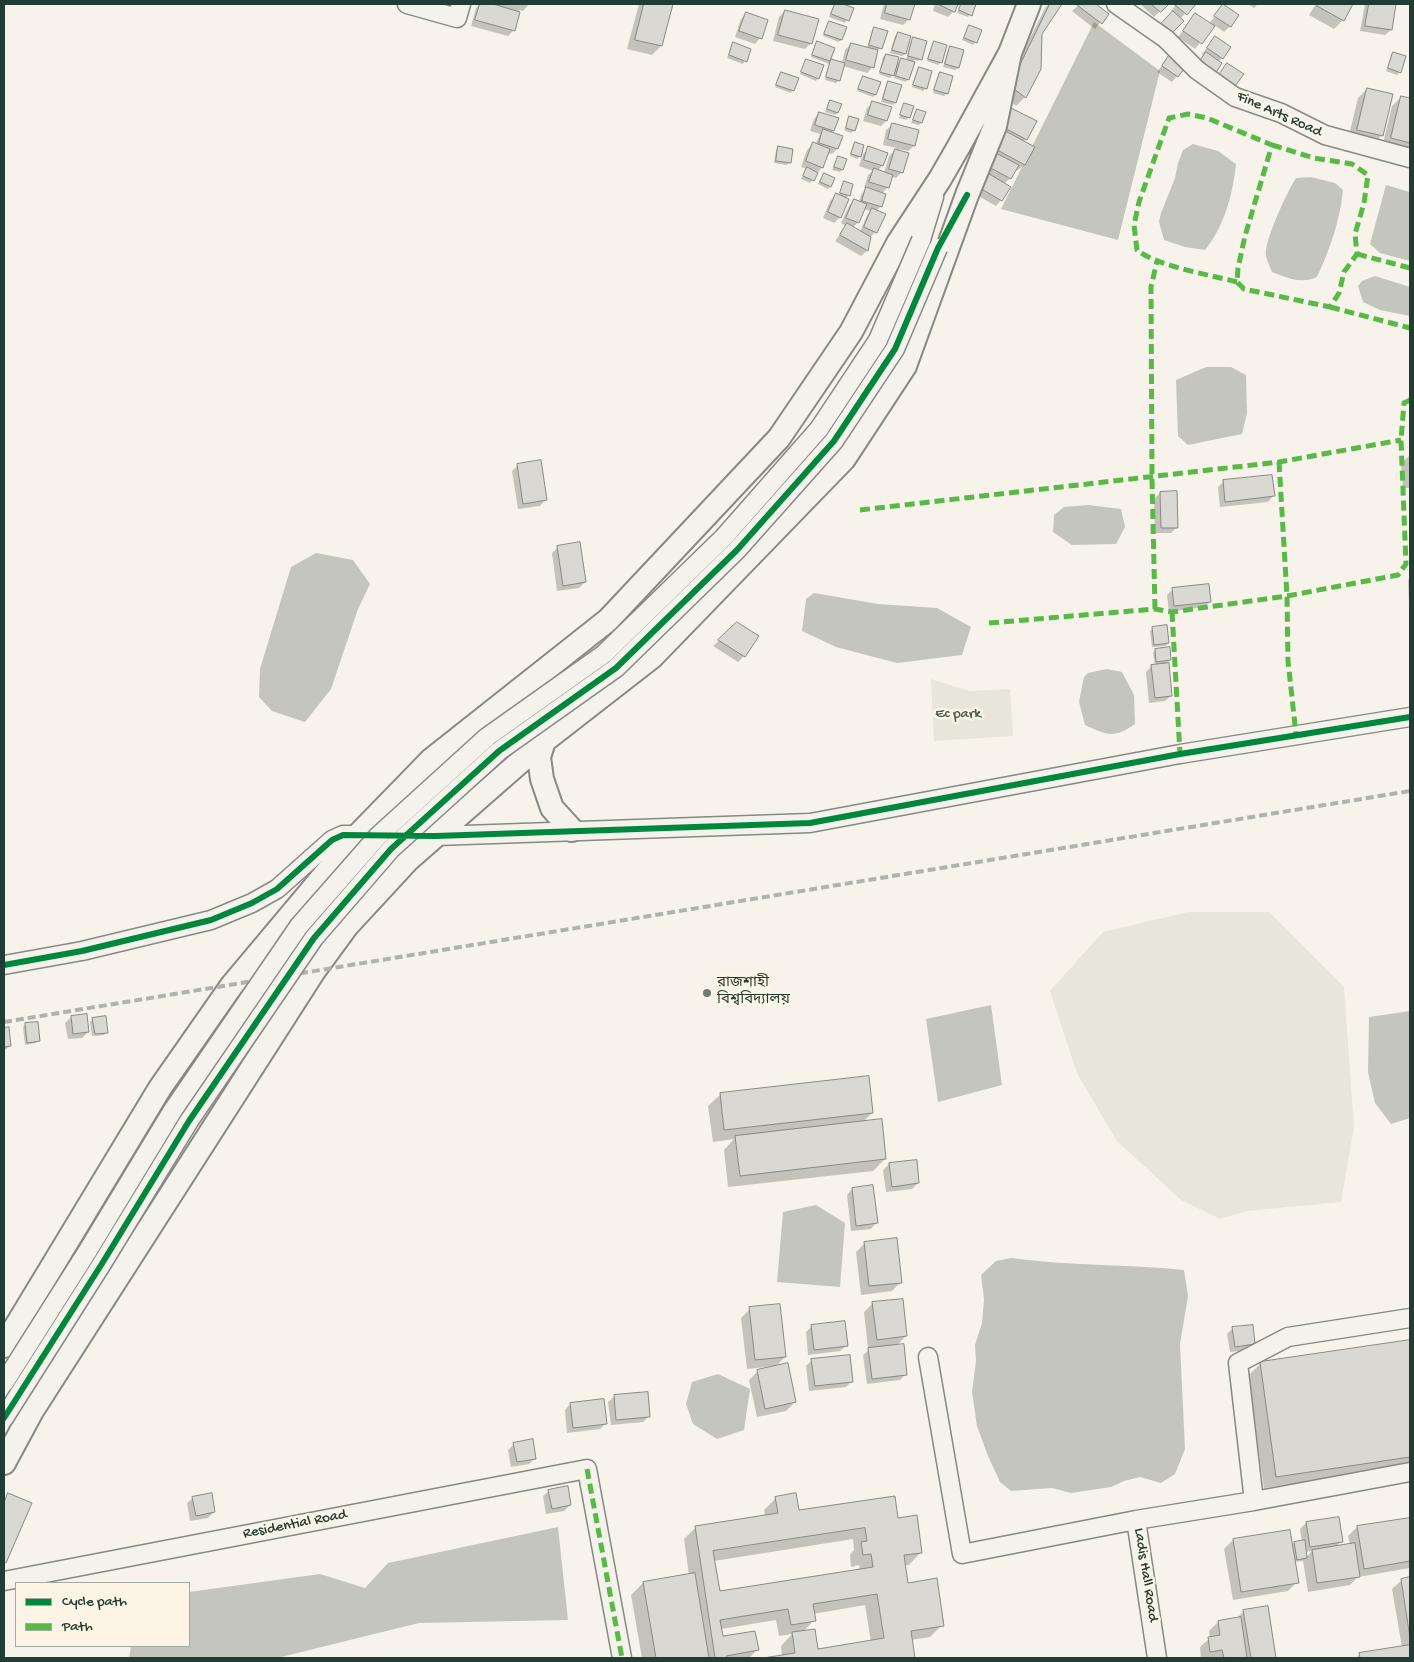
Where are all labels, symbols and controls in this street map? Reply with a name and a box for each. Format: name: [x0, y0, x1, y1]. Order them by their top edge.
street label: Fine Arts Road: [1234, 88, 1324, 142]
park label: Ec park: [935, 706, 981, 724]
place label: রাজশাহী বিশ্ববিদ্যালয়: [717, 975, 790, 1010]
marker: রাজশাহী বিশ্ববিদ্যালয়: [701, 987, 713, 999]
street label: Residential Road: [242, 1506, 348, 1544]
street label: Ladis Hall Road: [1129, 1527, 1161, 1623]
legend: [15, 1582, 190, 1647]
text: Cycle path: [62, 1593, 127, 1611]
text: Path: [62, 1618, 93, 1636]

